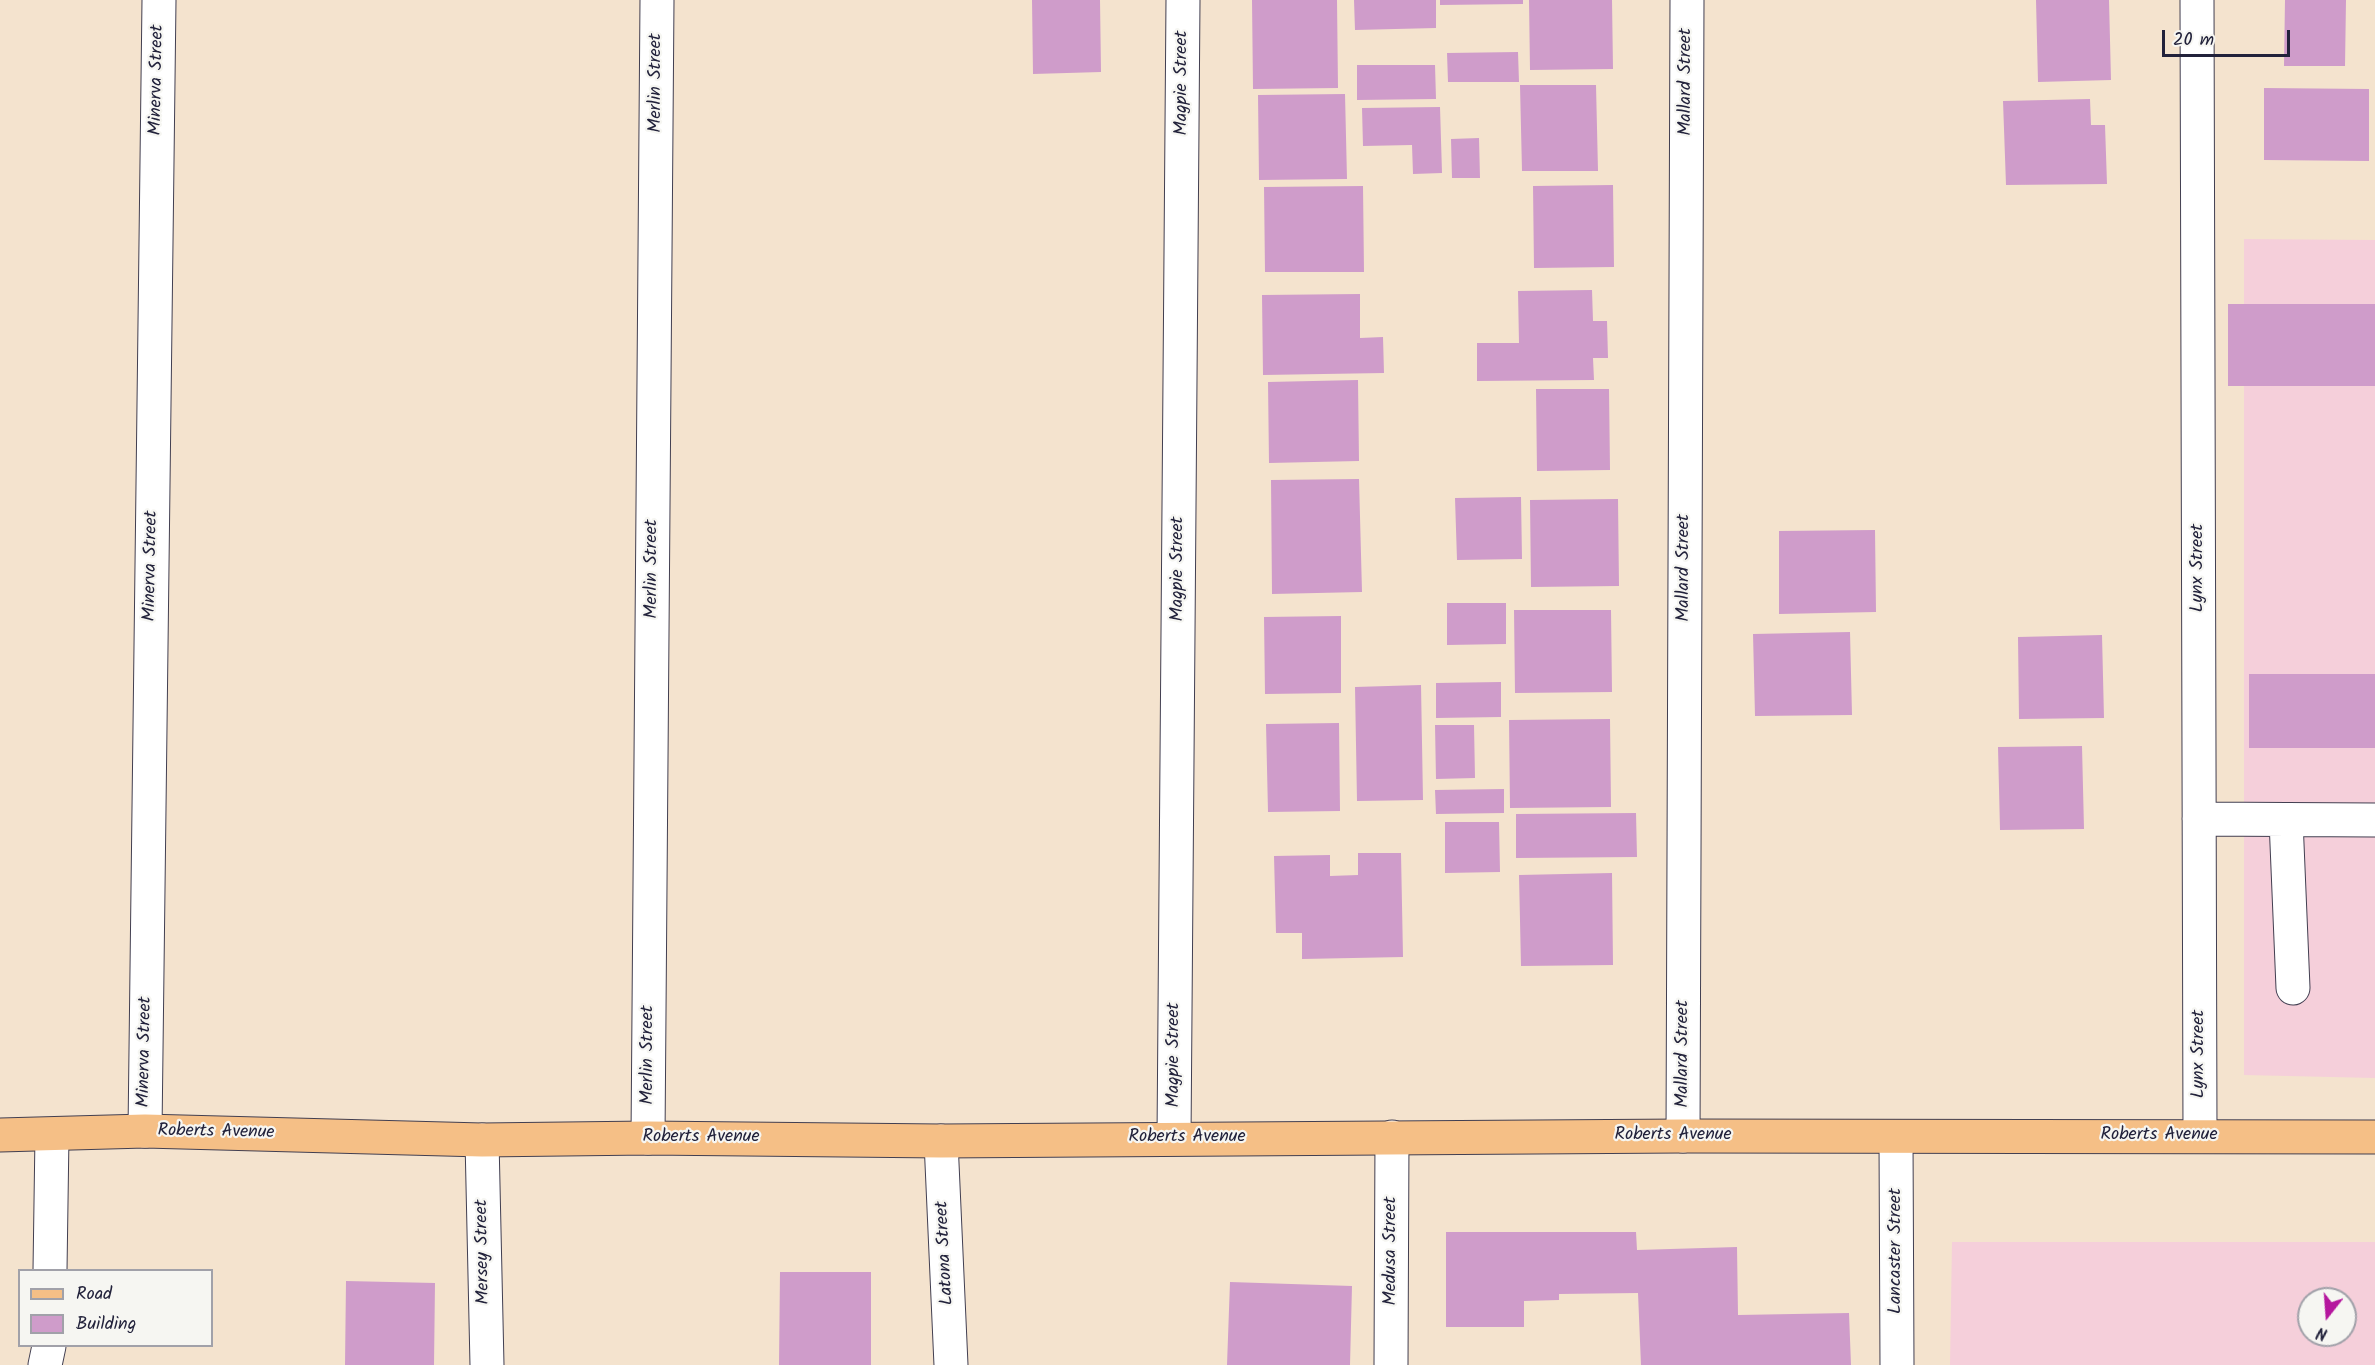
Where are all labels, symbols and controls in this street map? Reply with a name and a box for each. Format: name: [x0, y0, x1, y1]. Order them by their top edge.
scale bar: [2165, 18, 2292, 56]
street label: Minerva Street: [146, 24, 170, 136]
text: 20 m: [2173, 26, 2214, 55]
street label: Mallard Street: [1676, 28, 1698, 136]
street label: Magpie Street: [1172, 30, 1194, 136]
street label: Merlin Street: [646, 33, 668, 133]
street label: Minerva Street: [140, 510, 164, 622]
street label: Mallard Street: [1674, 514, 1696, 622]
street label: Magpie Street: [1168, 516, 1190, 622]
street label: Merlin Street: [642, 519, 664, 619]
street label: Lynx Street: [2188, 524, 2210, 612]
street label: Minerva Street: [134, 996, 158, 1108]
street label: Mallard Street: [1673, 1000, 1695, 1108]
street label: Magpie Street: [1164, 1002, 1186, 1108]
street label: Merlin Street: [638, 1005, 660, 1105]
street label: Lynx Street: [2189, 1010, 2211, 1098]
street label: Roberts Avenue: [157, 1121, 275, 1145]
street label: Roberts Avenue: [1614, 1125, 1732, 1147]
street label: Roberts Avenue: [2100, 1125, 2218, 1147]
street label: Roberts Avenue: [642, 1127, 760, 1149]
street label: Roberts Avenue: [1128, 1127, 1246, 1149]
street label: Lancaster Street: [1886, 1188, 1908, 1314]
street label: Medusa Street: [1381, 1197, 1403, 1305]
street label: Mersey Street: [472, 1199, 496, 1305]
street label: Latona Street: [932, 1200, 960, 1306]
legend: [18, 1269, 213, 1347]
text: Road: [76, 1280, 112, 1309]
north arrow: [2297, 1287, 2357, 1347]
text: Building: [76, 1310, 136, 1339]
text: N: [2314, 1319, 2331, 1346]

